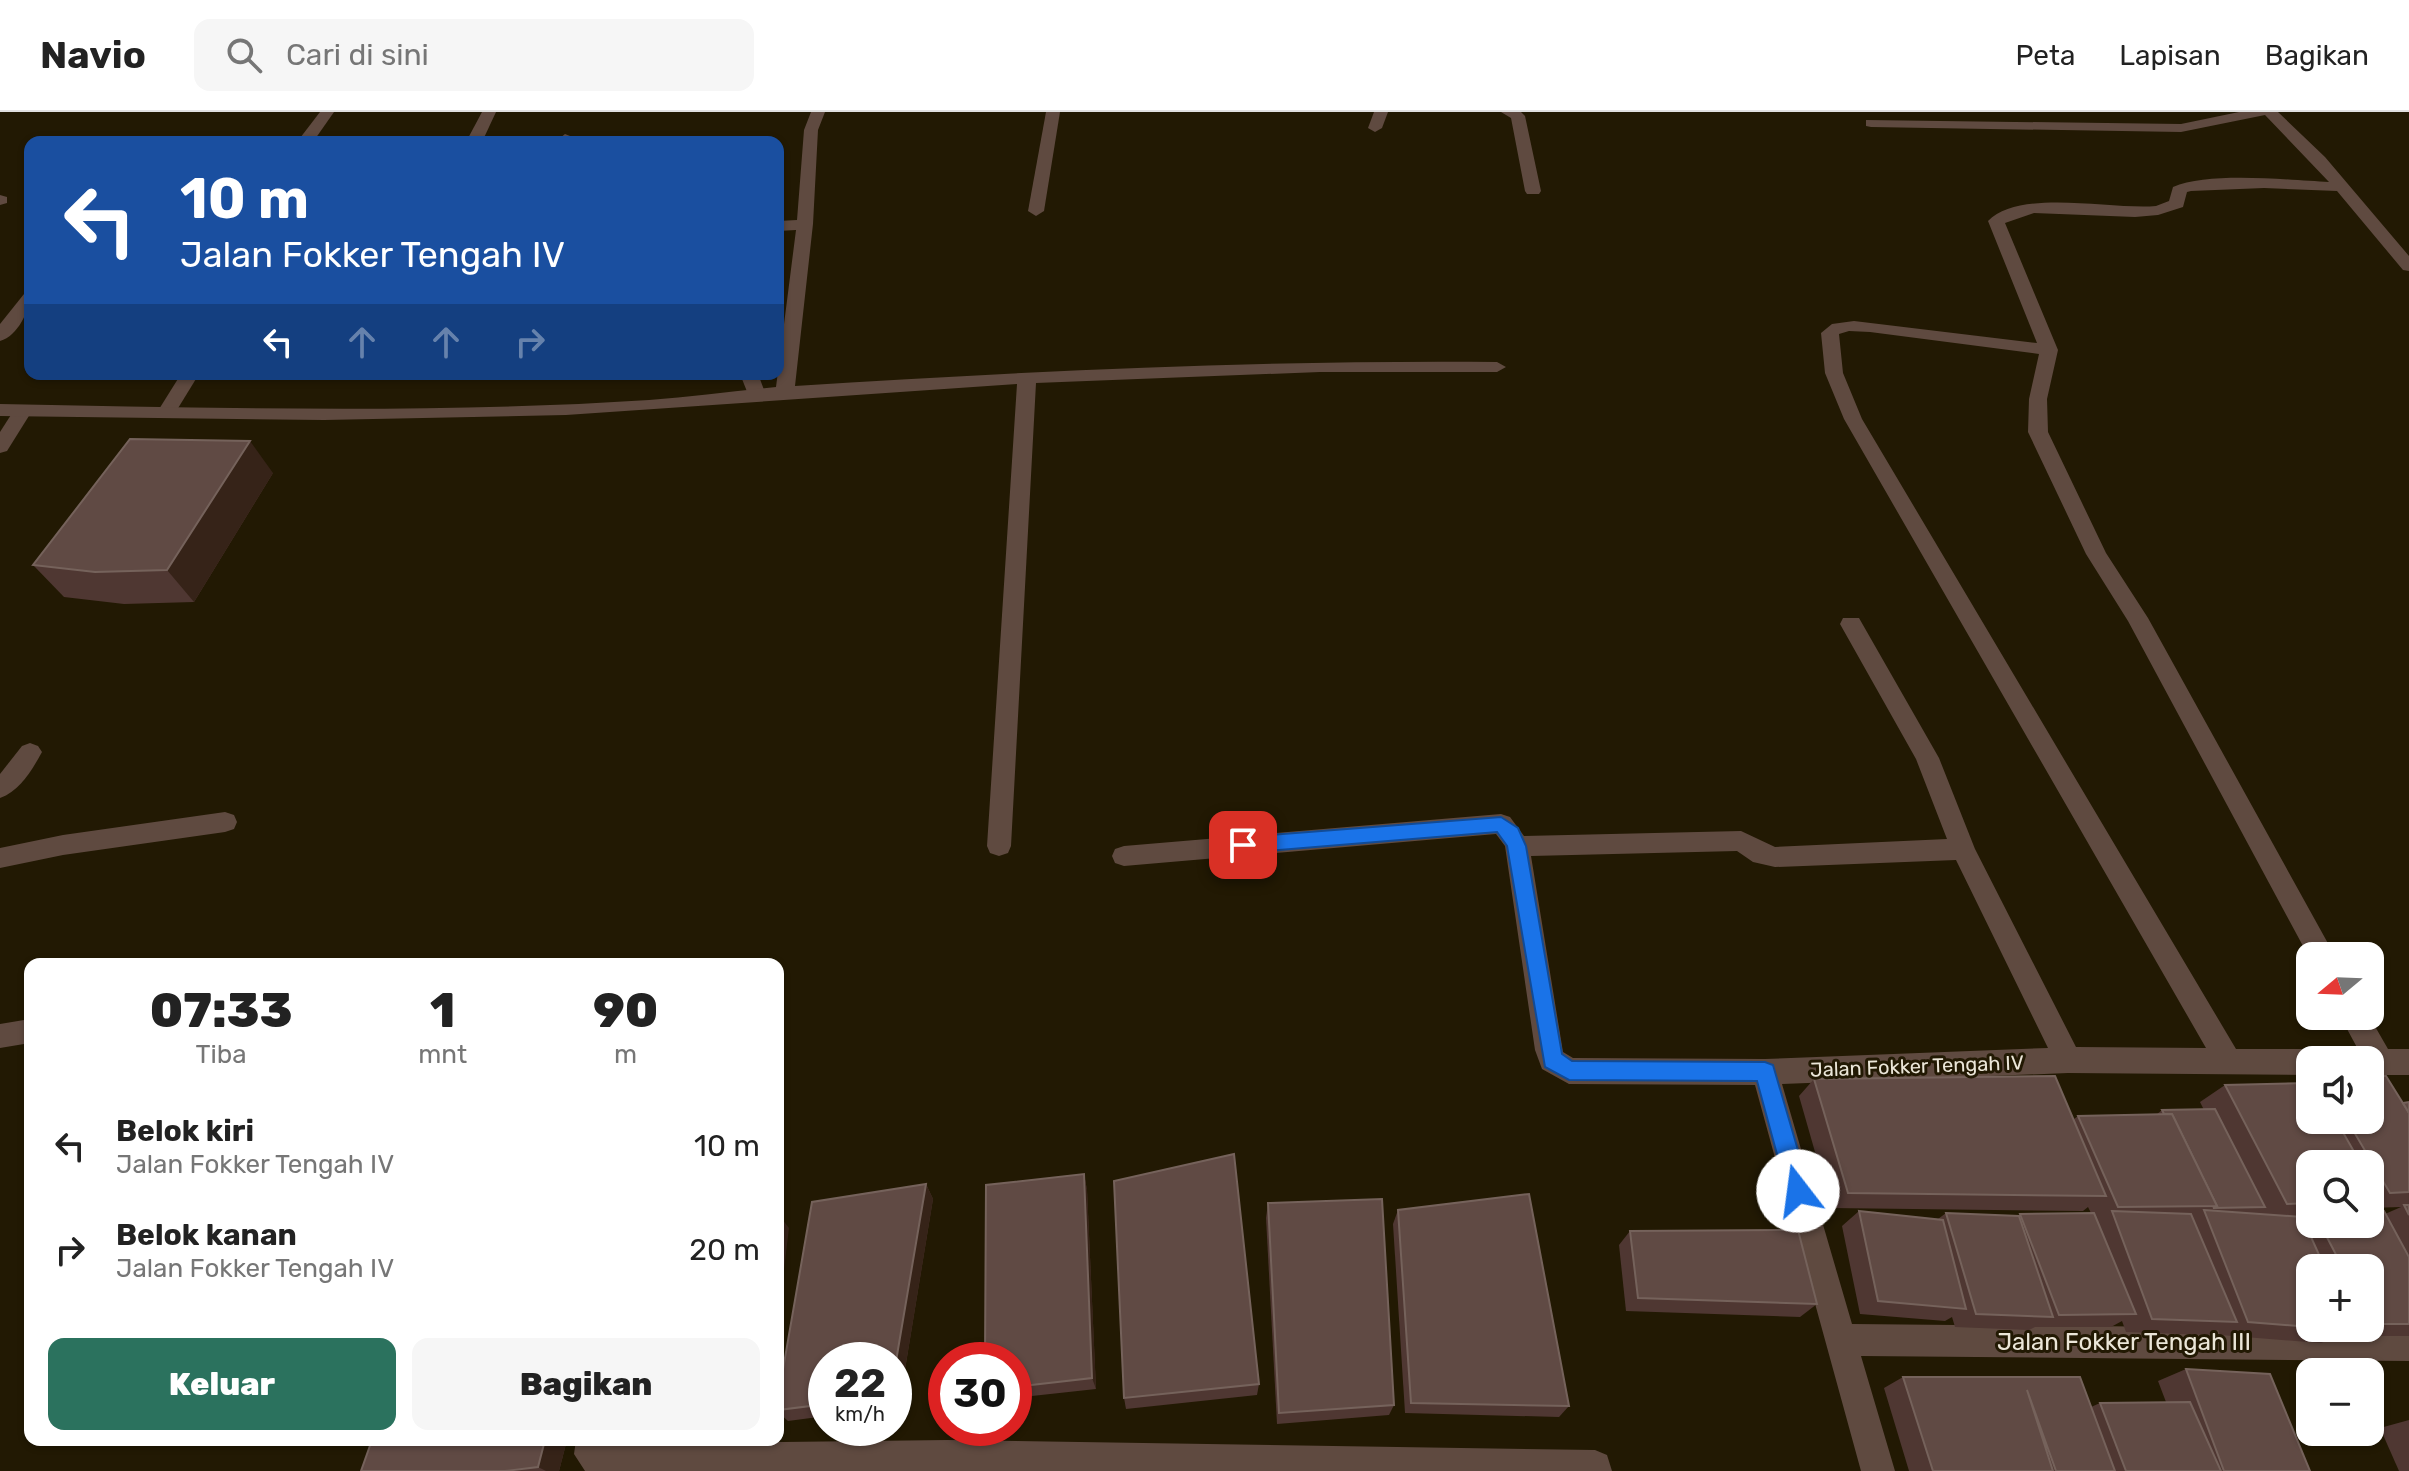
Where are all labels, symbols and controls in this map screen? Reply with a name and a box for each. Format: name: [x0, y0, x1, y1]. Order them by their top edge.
search box: [194, 19, 754, 91]
text: Navio: [40, 32, 146, 78]
icon: search: [222, 33, 266, 77]
text: Cari di sini: [286, 37, 429, 73]
text: Peta: [2016, 39, 2075, 72]
text: Lapisan: [2119, 39, 2221, 72]
text: Bagikan: [2265, 39, 2369, 72]
text: 10 m: [180, 166, 309, 232]
icon: left: [48, 168, 152, 272]
text: Jalan Fokker Tengah IV: [180, 233, 565, 276]
icon: left: [256, 320, 300, 364]
icon: ahead: [340, 320, 384, 364]
icon: ahead: [424, 320, 468, 364]
icon: right: [508, 320, 552, 364]
pin: [1209, 811, 1277, 879]
icon: arrive: [1221, 823, 1265, 867]
north arrow: [2296, 942, 2384, 1030]
map controls: [2296, 942, 2384, 1446]
text: 07:33: [150, 982, 292, 1039]
text: 1: [430, 982, 455, 1039]
text: 90: [593, 982, 658, 1039]
text: Tiba: [196, 1039, 247, 1070]
text: mnt: [418, 1039, 467, 1070]
text: m: [614, 1039, 637, 1070]
button: sound: [2296, 1046, 2384, 1134]
street label: Jalan Fokker Tengah IV: [1810, 1050, 2024, 1082]
text: Belok kiri: [116, 1113, 254, 1149]
icon: left: [48, 1124, 92, 1168]
text: 10 m: [694, 1128, 760, 1164]
text: Jalan Fokker Tengah IV: [116, 1149, 394, 1180]
position arrow: [1756, 1149, 1840, 1233]
button: search: [2296, 1150, 2384, 1238]
text: Belok kanan: [116, 1217, 297, 1253]
icon: right: [48, 1228, 92, 1272]
text: 20 m: [689, 1232, 760, 1268]
text: Jalan Fokker Tengah IV: [116, 1253, 394, 1284]
button: +: [2296, 1254, 2384, 1342]
street label: Jalan Fokker Tengah III: [1997, 1328, 2251, 1356]
button: Keluar: [48, 1338, 396, 1430]
button: Bagikan: [412, 1338, 760, 1430]
speed limit sign: 30: [928, 1342, 1032, 1446]
button: −: [2296, 1358, 2384, 1446]
text: 22: [834, 1360, 886, 1407]
text: km/h: [835, 1402, 885, 1426]

